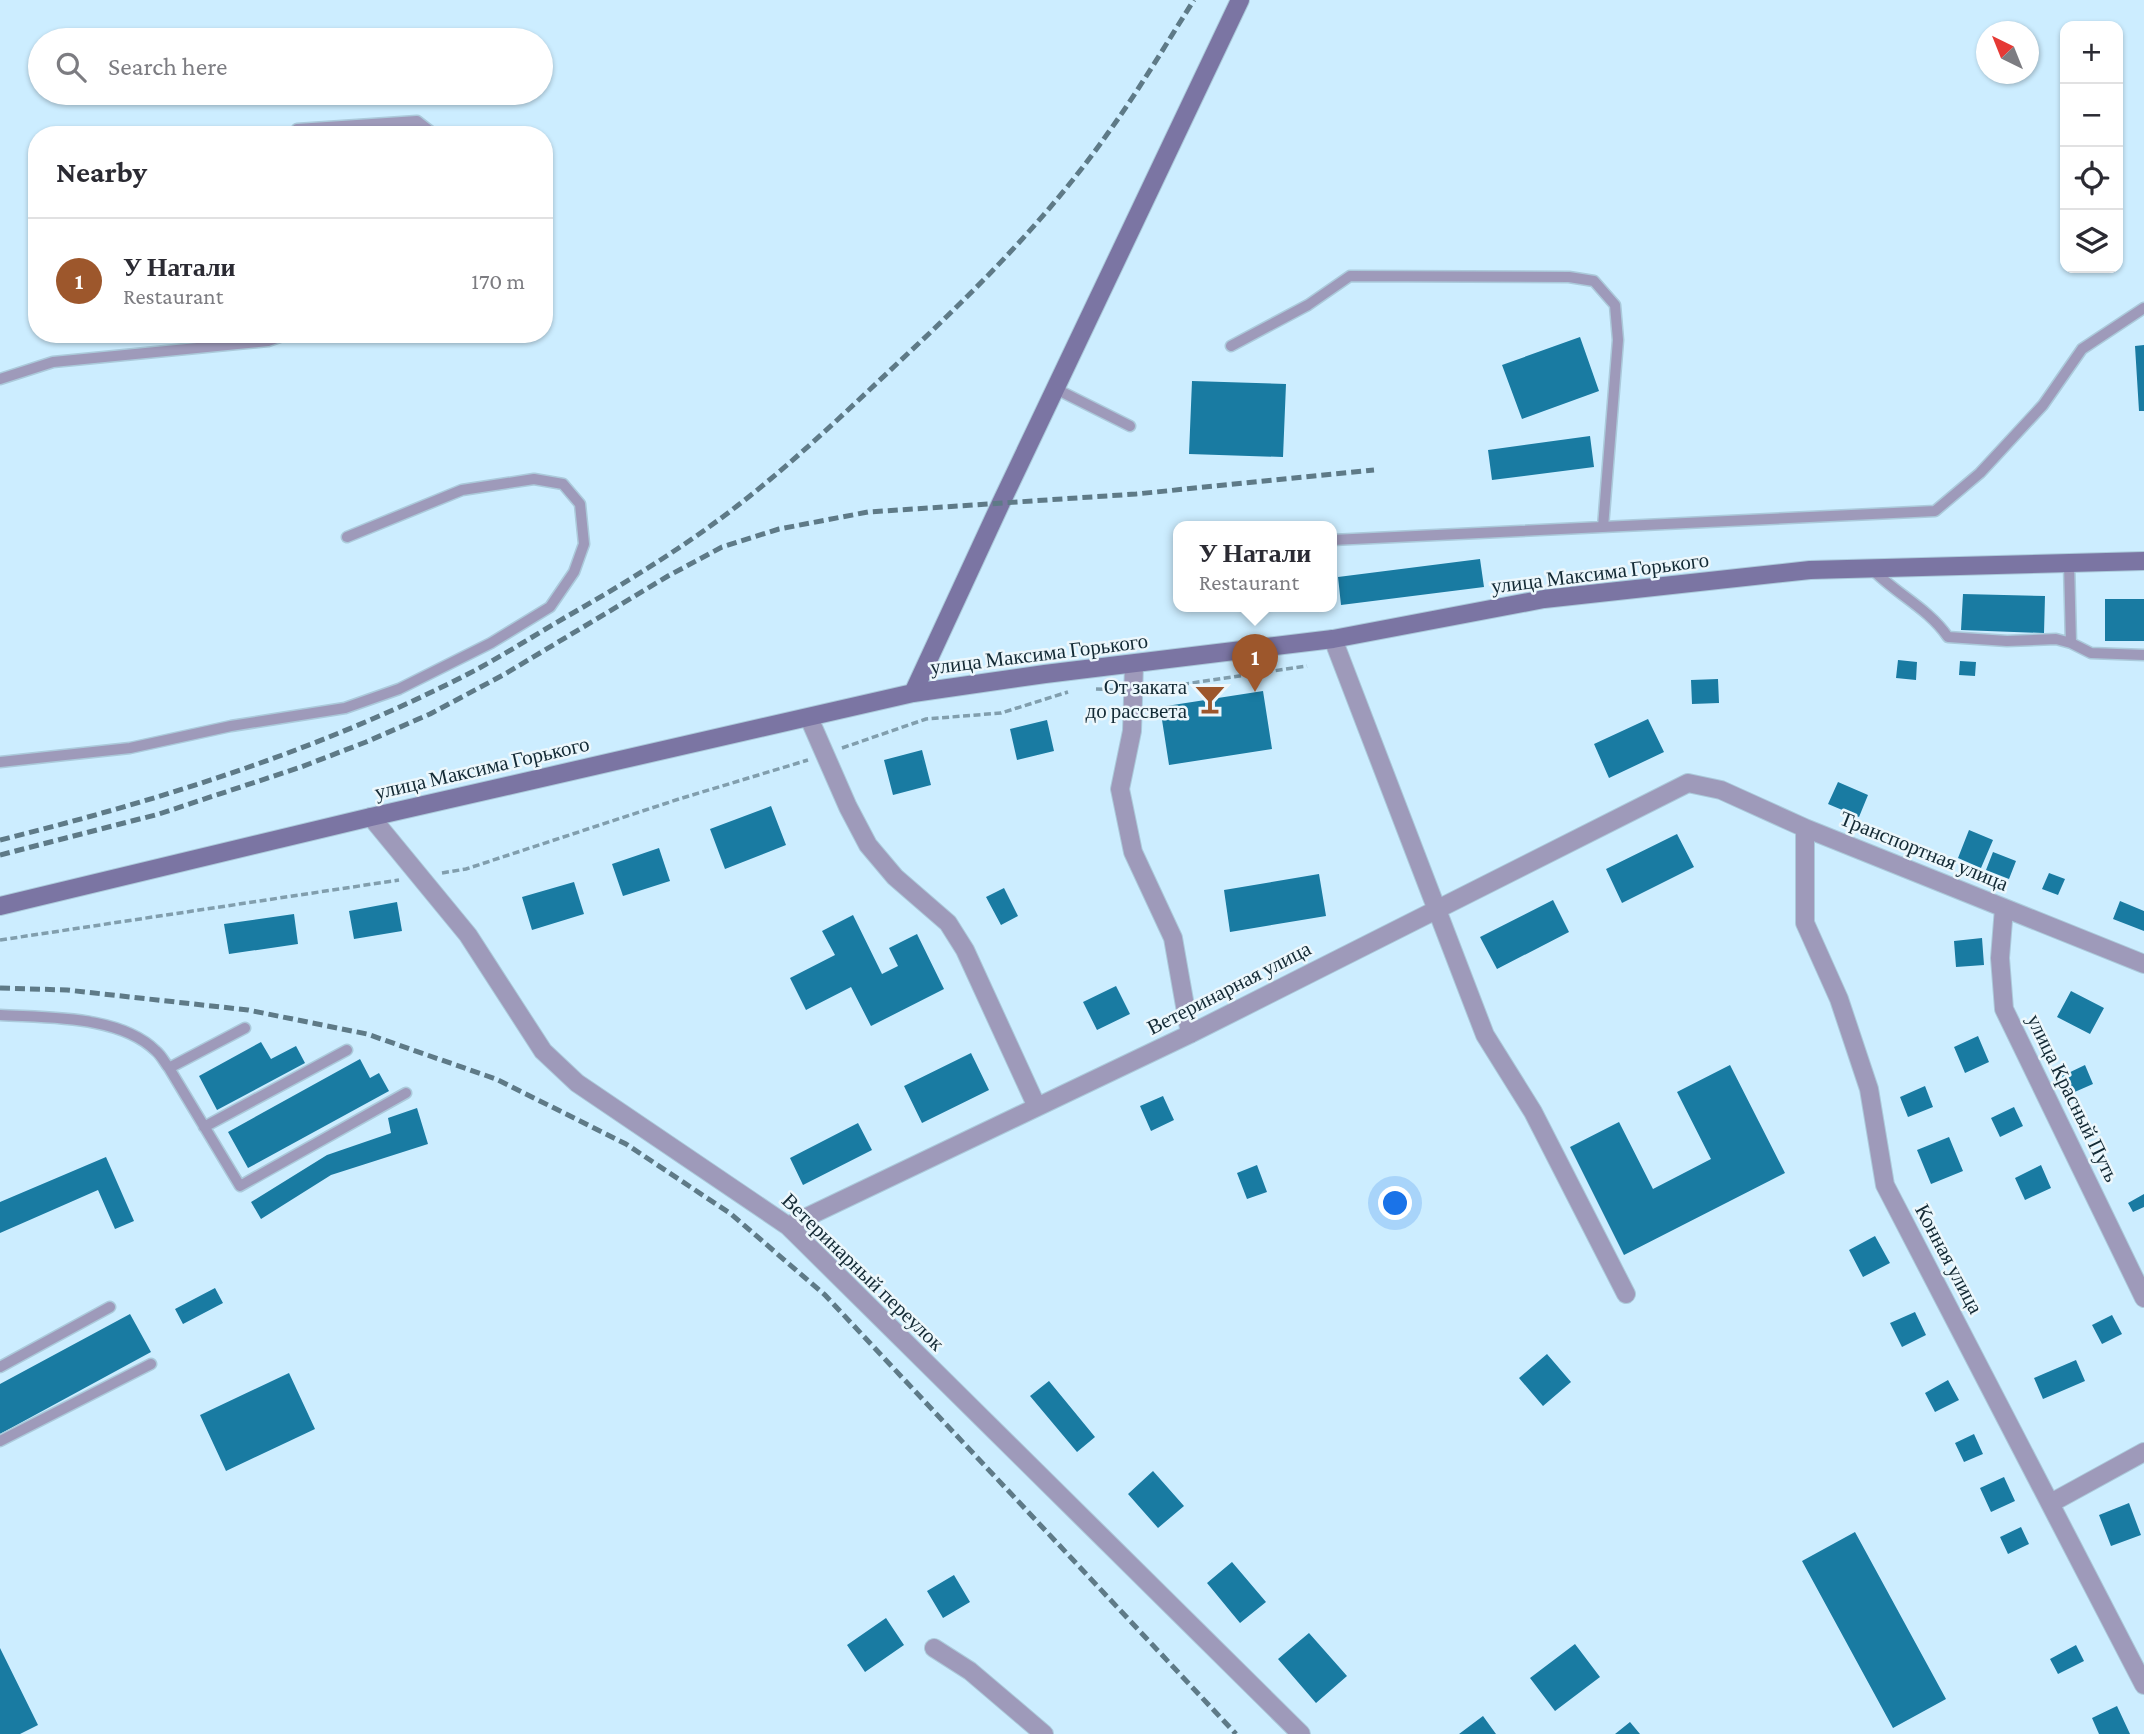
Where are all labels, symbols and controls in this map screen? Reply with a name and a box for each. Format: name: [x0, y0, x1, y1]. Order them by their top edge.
north arrow: [1976, 21, 2039, 84]
map controls: [2060, 21, 2123, 273]
button: +: [2060, 21, 2123, 84]
search box: [28, 28, 553, 105]
icon: search: [52, 48, 90, 86]
text: Search here: [108, 52, 227, 81]
button: −: [2060, 84, 2123, 147]
button: locate: [2060, 147, 2123, 210]
text: Nearby: [56, 155, 147, 188]
button: layers: [2060, 210, 2123, 273]
text: У Натали: [123, 253, 236, 282]
text: 1: [75, 268, 83, 294]
text: 170 m: [471, 268, 525, 294]
text: Restaurant: [123, 283, 223, 309]
popup: [1173, 521, 1337, 612]
text: У Натали: [1199, 539, 1311, 568]
street label: улица Максима Горького: [1490, 548, 1710, 598]
text: Restaurant: [1199, 569, 1299, 595]
street label: улица Максима Горького: [929, 629, 1149, 679]
pin: 1: [1232, 634, 1278, 692]
place label: От заката до рассвета: [1086, 675, 1188, 723]
bar icon: От заката до рассвета: [1193, 682, 1227, 716]
street label: улица Максима Горького: [372, 732, 592, 804]
street label: Транспортная улица: [1836, 806, 2012, 896]
street label: Ветеринарная улица: [1143, 936, 1316, 1040]
street label: улица Красный Путь: [2022, 1010, 2124, 1186]
your location: [1378, 1186, 1412, 1220]
street label: Ветеринарный переулок: [777, 1188, 950, 1356]
street label: Конная улица: [1910, 1200, 1988, 1319]

